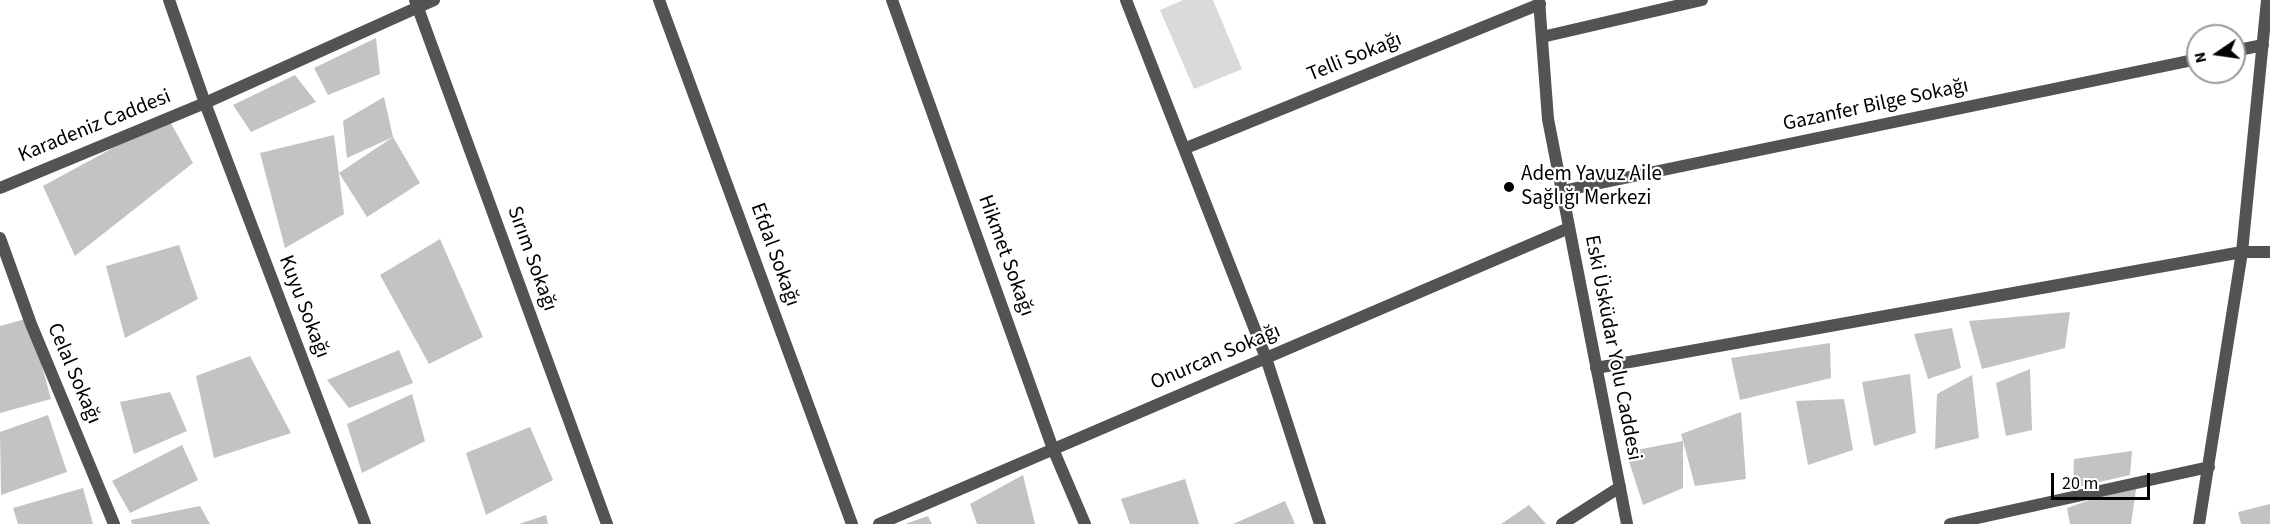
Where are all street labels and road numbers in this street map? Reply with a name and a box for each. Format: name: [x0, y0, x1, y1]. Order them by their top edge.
street label: Telli Sokağı: [1304, 28, 1406, 88]
street label: Gazanfer Bilge Sokağı: [1781, 74, 1971, 138]
street label: Karadeniz Caddesi: [15, 85, 175, 169]
street label: Hikmet Sokağı: [971, 192, 1039, 320]
street label: Efdal Sokağı: [744, 200, 804, 310]
street label: Sırım Sokağı: [500, 203, 562, 315]
street label: Eski Üsküdar Yolu Caddesi: [1578, 233, 1646, 463]
street label: Kuyu Sokağı: [272, 252, 334, 362]
street label: Onurcan Sokağı: [1147, 319, 1285, 397]
street label: Celal Sokağı: [40, 320, 106, 428]

